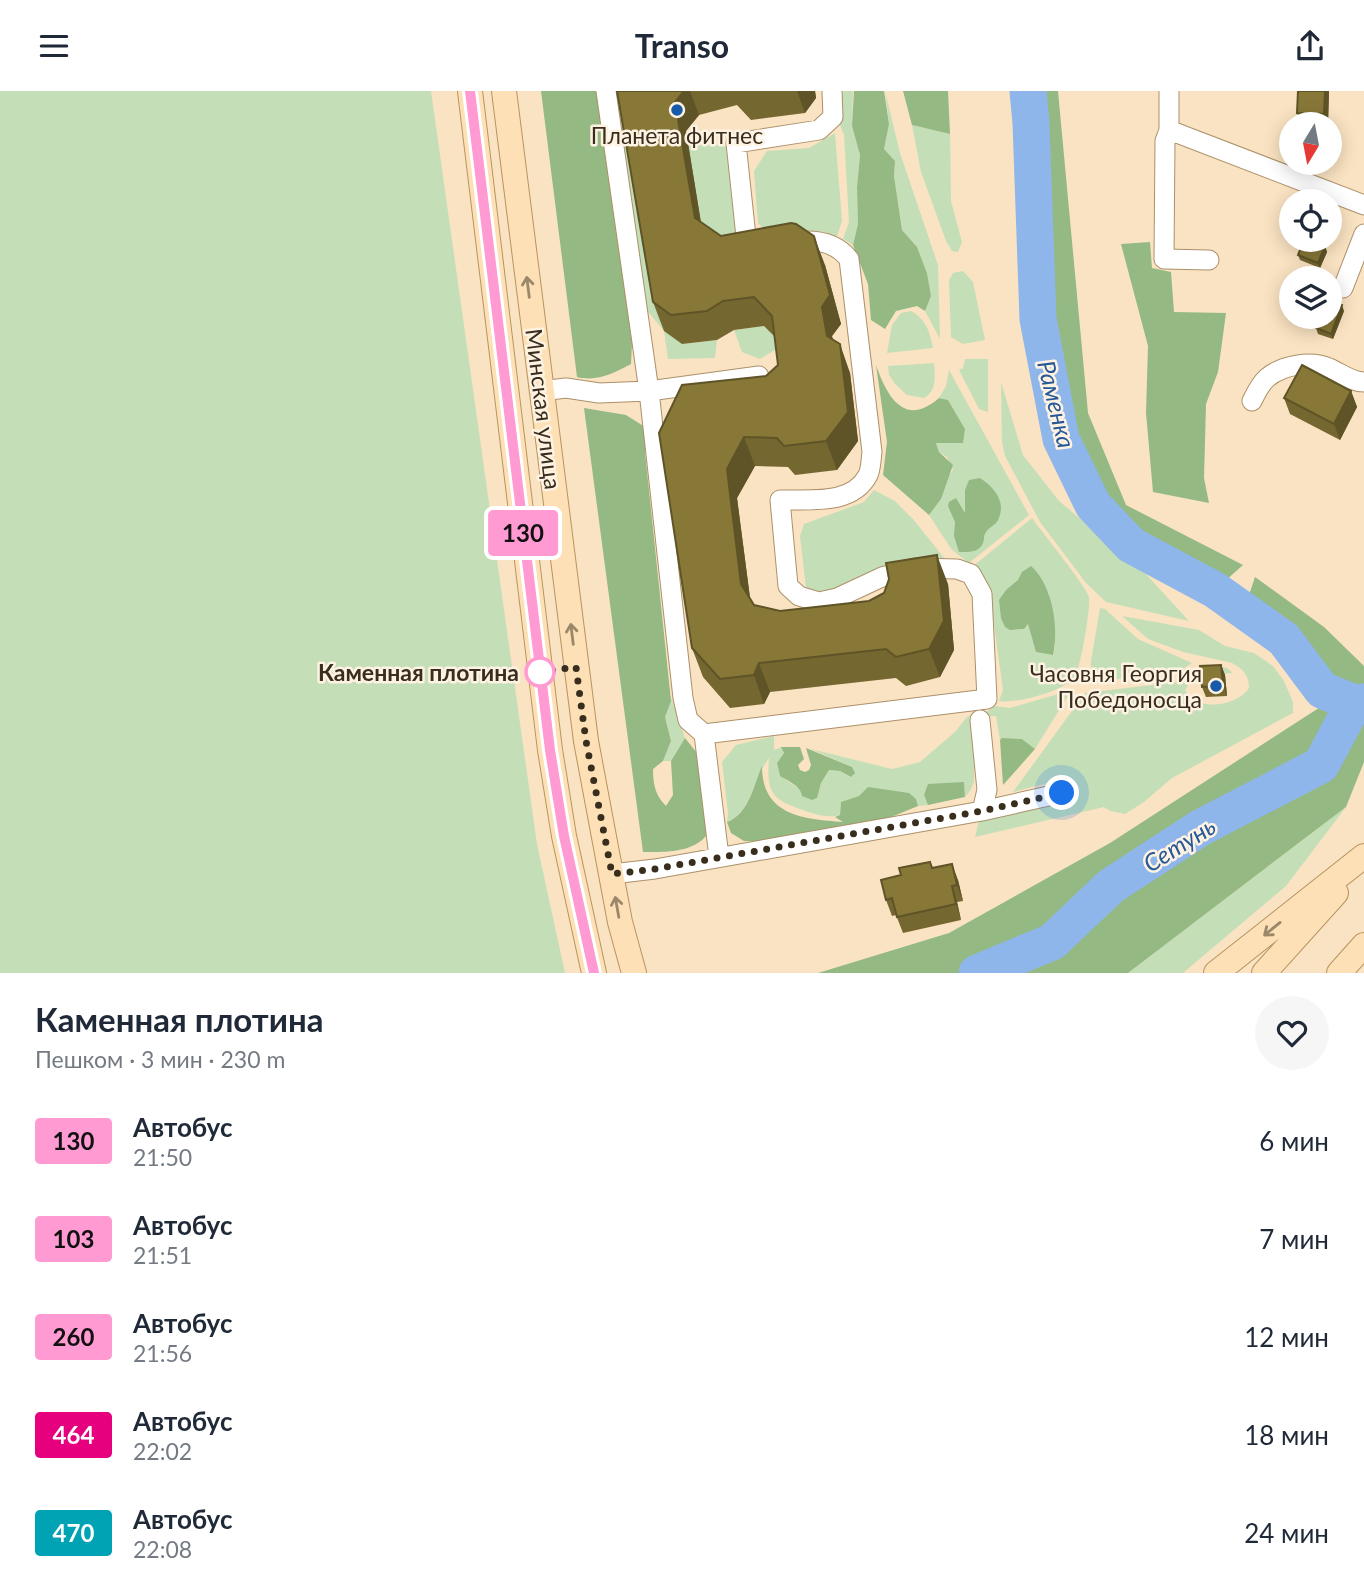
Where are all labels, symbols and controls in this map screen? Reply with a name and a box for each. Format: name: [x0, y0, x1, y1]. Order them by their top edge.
text: Transo: [635, 26, 729, 65]
icon: menu: [35, 27, 73, 65]
icon: share: [1291, 27, 1329, 65]
marker: Планета фитнес: [669, 102, 685, 118]
north arrow: [1279, 112, 1342, 175]
map controls: [1279, 112, 1342, 329]
place label: Планета фитнес: [591, 121, 763, 149]
button: locate: [1279, 189, 1342, 252]
button: layers: [1279, 266, 1342, 329]
one-way arrow: [522, 276, 535, 299]
street label: Минская улица: [520, 327, 568, 491]
water label: Раменка: [1032, 357, 1082, 451]
line badge: 130: [483, 510, 563, 556]
text: 130: [502, 518, 544, 547]
one-way arrow: [566, 623, 579, 646]
marker: Каменная плотина: [525, 657, 555, 687]
place label: Каменная плотина: [318, 658, 519, 686]
place label: Часовня Георгия Победоносца: [1030, 659, 1202, 713]
marker: Часовня Георгия Победоносца: [1208, 678, 1224, 694]
your location: [1044, 775, 1079, 810]
water label: Сетунь: [1137, 811, 1221, 877]
one-way arrow: [610, 896, 624, 919]
one-way arrow: [1264, 921, 1282, 936]
button: heart: [1255, 996, 1329, 1070]
text: Каменная плотина: [35, 999, 324, 1039]
text: Пешком · 3 мин · 230 m: [35, 1045, 285, 1073]
text: Автобус: [133, 1111, 232, 1143]
text: 6 мин: [1259, 1125, 1329, 1157]
text: 130: [53, 1126, 94, 1155]
text: 21:50: [133, 1143, 192, 1171]
text: Автобус: [133, 1209, 232, 1241]
text: 7 мин: [1259, 1223, 1329, 1255]
text: 103: [53, 1224, 94, 1253]
text: 21:51: [133, 1241, 192, 1269]
text: Автобус: [133, 1307, 232, 1339]
text: 12 мин: [1244, 1321, 1329, 1353]
text: 260: [53, 1322, 94, 1351]
text: 21:56: [133, 1339, 192, 1367]
text: Автобус: [133, 1405, 232, 1437]
text: 18 мин: [1244, 1419, 1329, 1451]
text: 464: [53, 1420, 94, 1449]
text: 22:02: [133, 1437, 192, 1465]
text: Автобус: [133, 1503, 232, 1535]
text: 24 мин: [1244, 1517, 1329, 1549]
text: 470: [53, 1518, 94, 1547]
text: 22:08: [133, 1535, 192, 1563]

